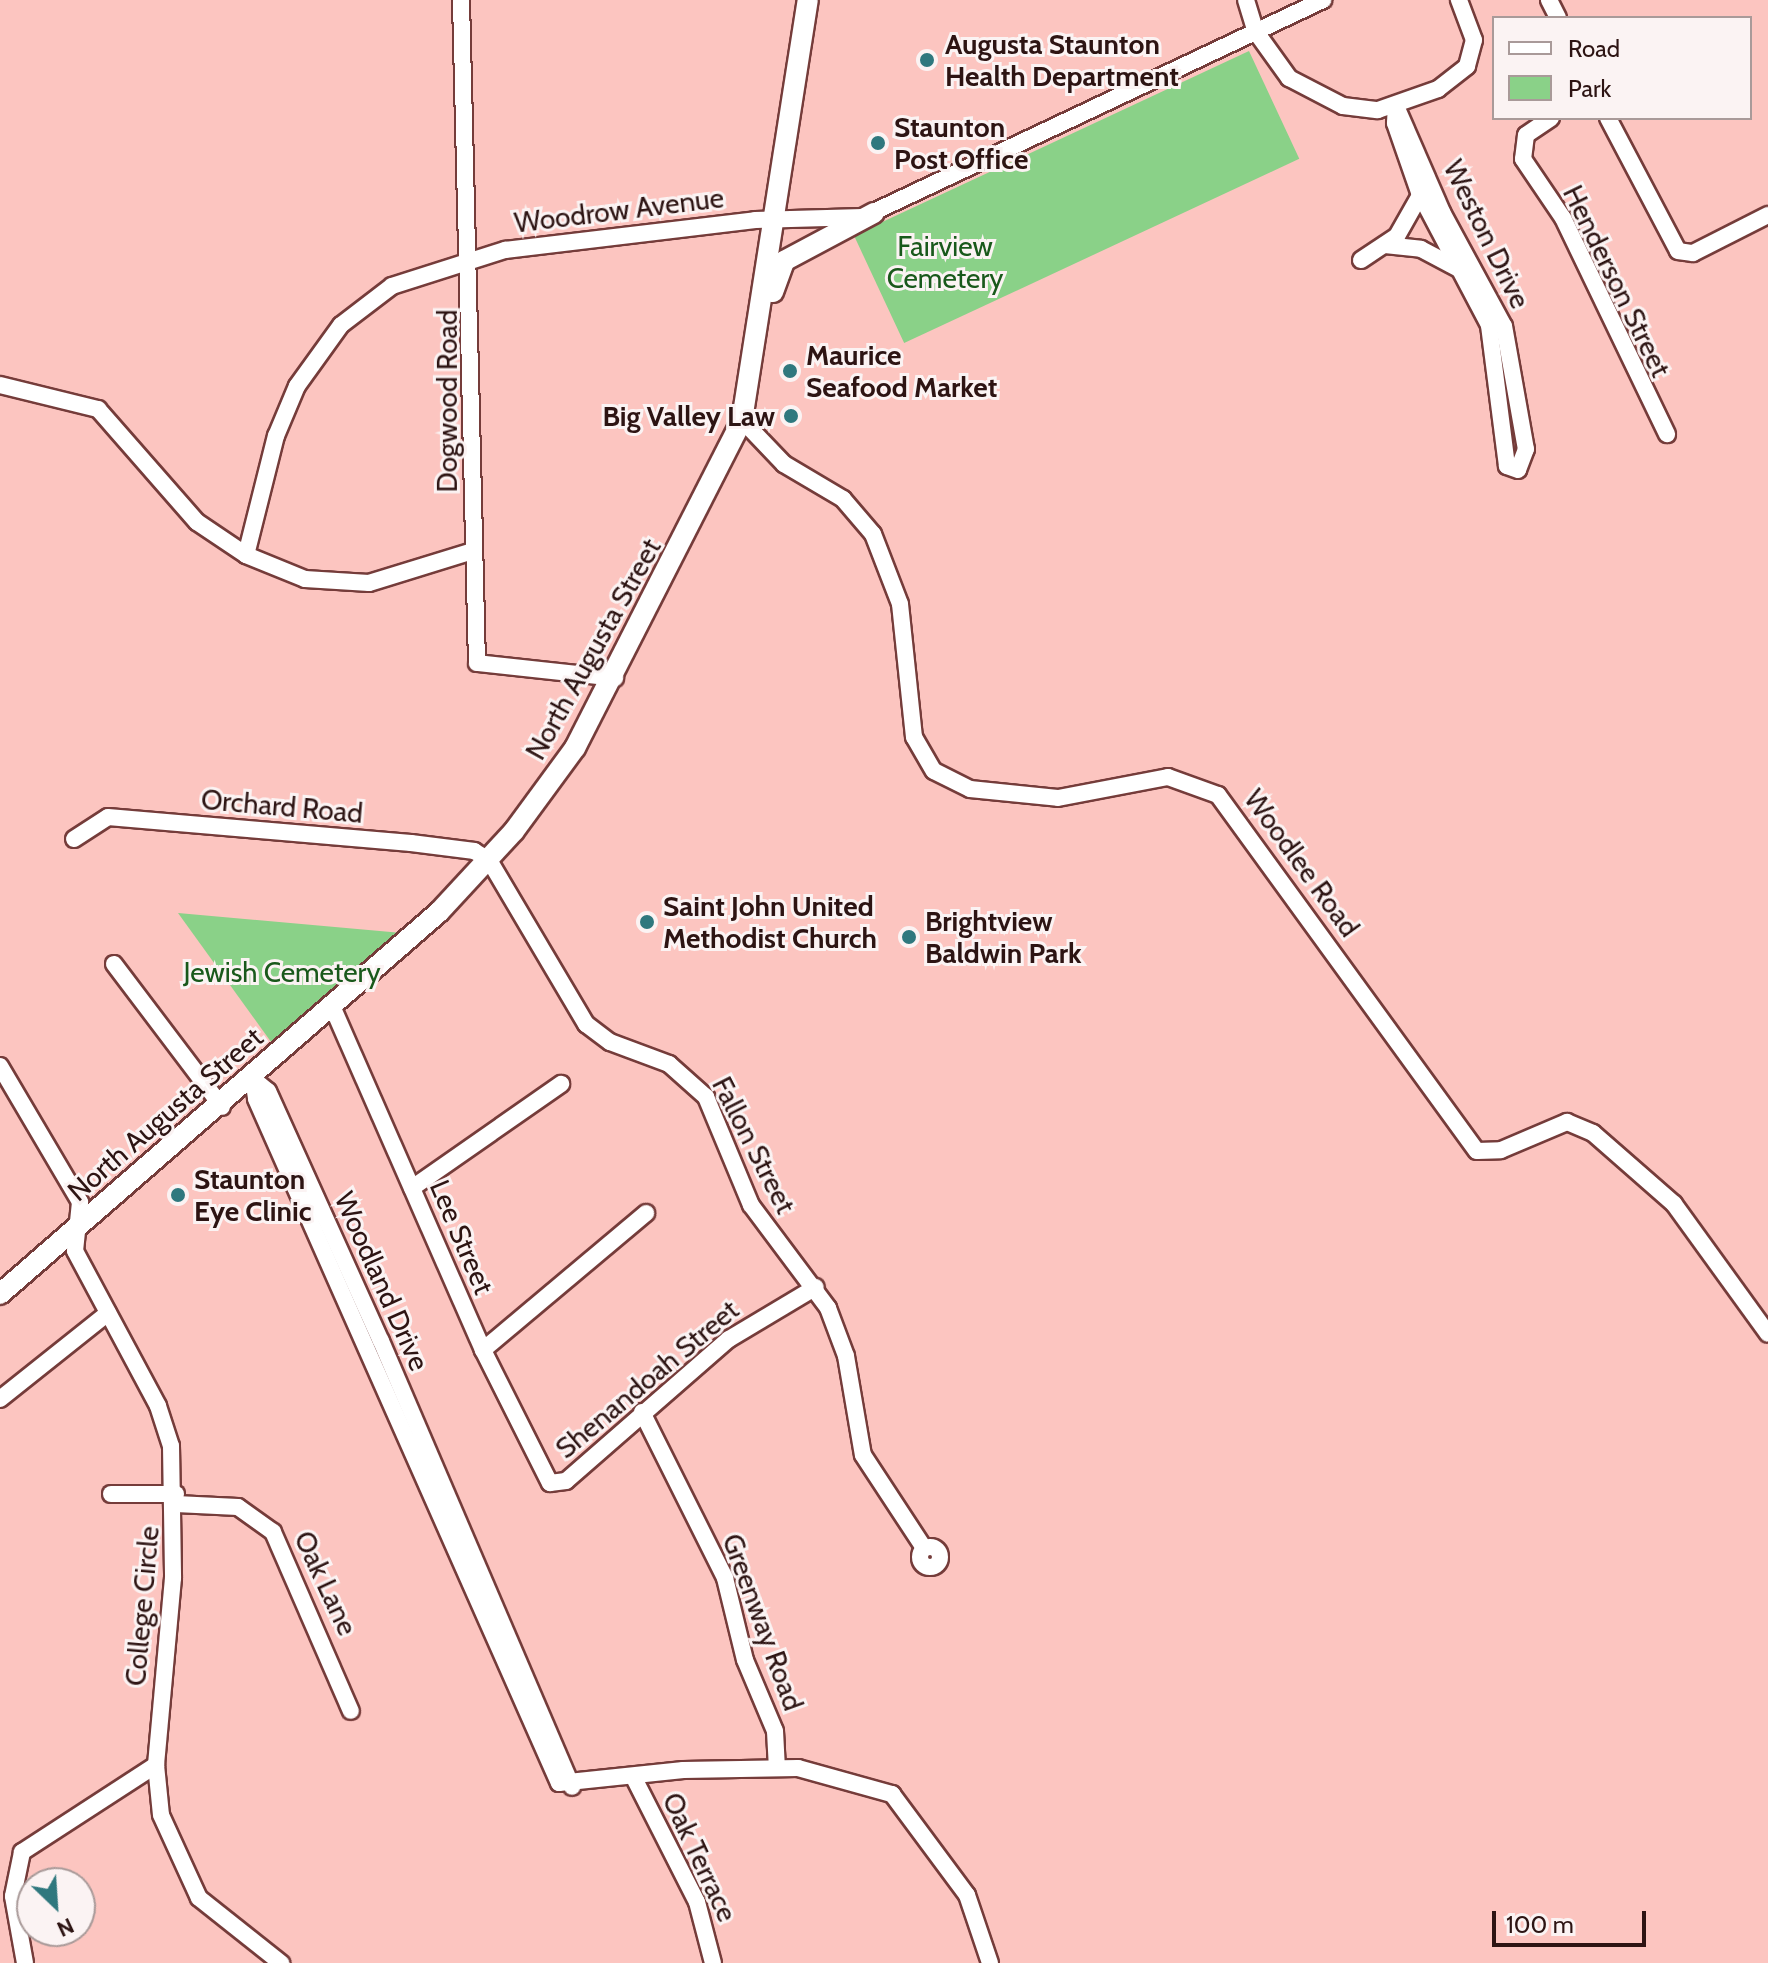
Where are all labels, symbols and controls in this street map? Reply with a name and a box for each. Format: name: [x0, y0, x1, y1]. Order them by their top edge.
legend: [1492, 16, 1752, 120]
place label: Augusta Staunton Health Department: [945, 27, 1179, 93]
text: Road: [1568, 34, 1620, 63]
marker: Augusta Staunton Health Department: [916, 49, 938, 71]
text: Park: [1568, 74, 1611, 103]
place label: Staunton Post Office: [894, 110, 1028, 176]
marker: Staunton Post Office: [869, 134, 887, 152]
street label: Weston Drive: [1437, 154, 1537, 314]
street label: Woodrow Avenue: [512, 180, 726, 240]
street label: Henderson Street: [1556, 180, 1678, 382]
park label: Fairview Cemetery: [887, 229, 1003, 295]
street label: Dogwood Road: [430, 309, 464, 493]
place label: Maurice Seafood Market: [806, 338, 997, 404]
marker: Maurice Seafood Market: [781, 362, 799, 380]
place label: Big Valley Law: [602, 399, 775, 433]
marker: Big Valley Law: [782, 407, 800, 425]
street label: North Augusta Street: [518, 533, 668, 765]
street label: Orchard Road: [200, 782, 364, 830]
street label: Woodlee Road: [1237, 783, 1367, 943]
place label: Saint John United Methodist Church: [663, 889, 877, 955]
place label: Brightview Baldwin Park: [925, 904, 1082, 970]
marker: Saint John United Methodist Church: [638, 913, 656, 931]
marker: Brightview Baldwin Park: [900, 928, 918, 946]
park label: Jewish Cemetery: [183, 955, 381, 989]
street label: North Augusta Street: [61, 1020, 269, 1208]
street label: Fallon Street: [705, 1071, 803, 1219]
place label: Staunton Eye Clinic: [194, 1162, 311, 1228]
street label: Lee Street: [423, 1175, 501, 1299]
marker: Staunton Eye Clinic: [169, 1186, 187, 1204]
street label: Woodland Drive: [328, 1186, 436, 1376]
street label: Shenandoah Street: [549, 1293, 745, 1465]
street label: College Circle: [118, 1525, 166, 1687]
street label: Oak Lane: [287, 1526, 365, 1640]
street label: Greenway Road: [715, 1529, 811, 1715]
street label: Oak Terrace: [656, 1787, 744, 1927]
north arrow: [16, 1867, 96, 1947]
scale bar: [1496, 1895, 1650, 1945]
text: 100 m: [1506, 1910, 1574, 1939]
text: N: [53, 1912, 78, 1943]

